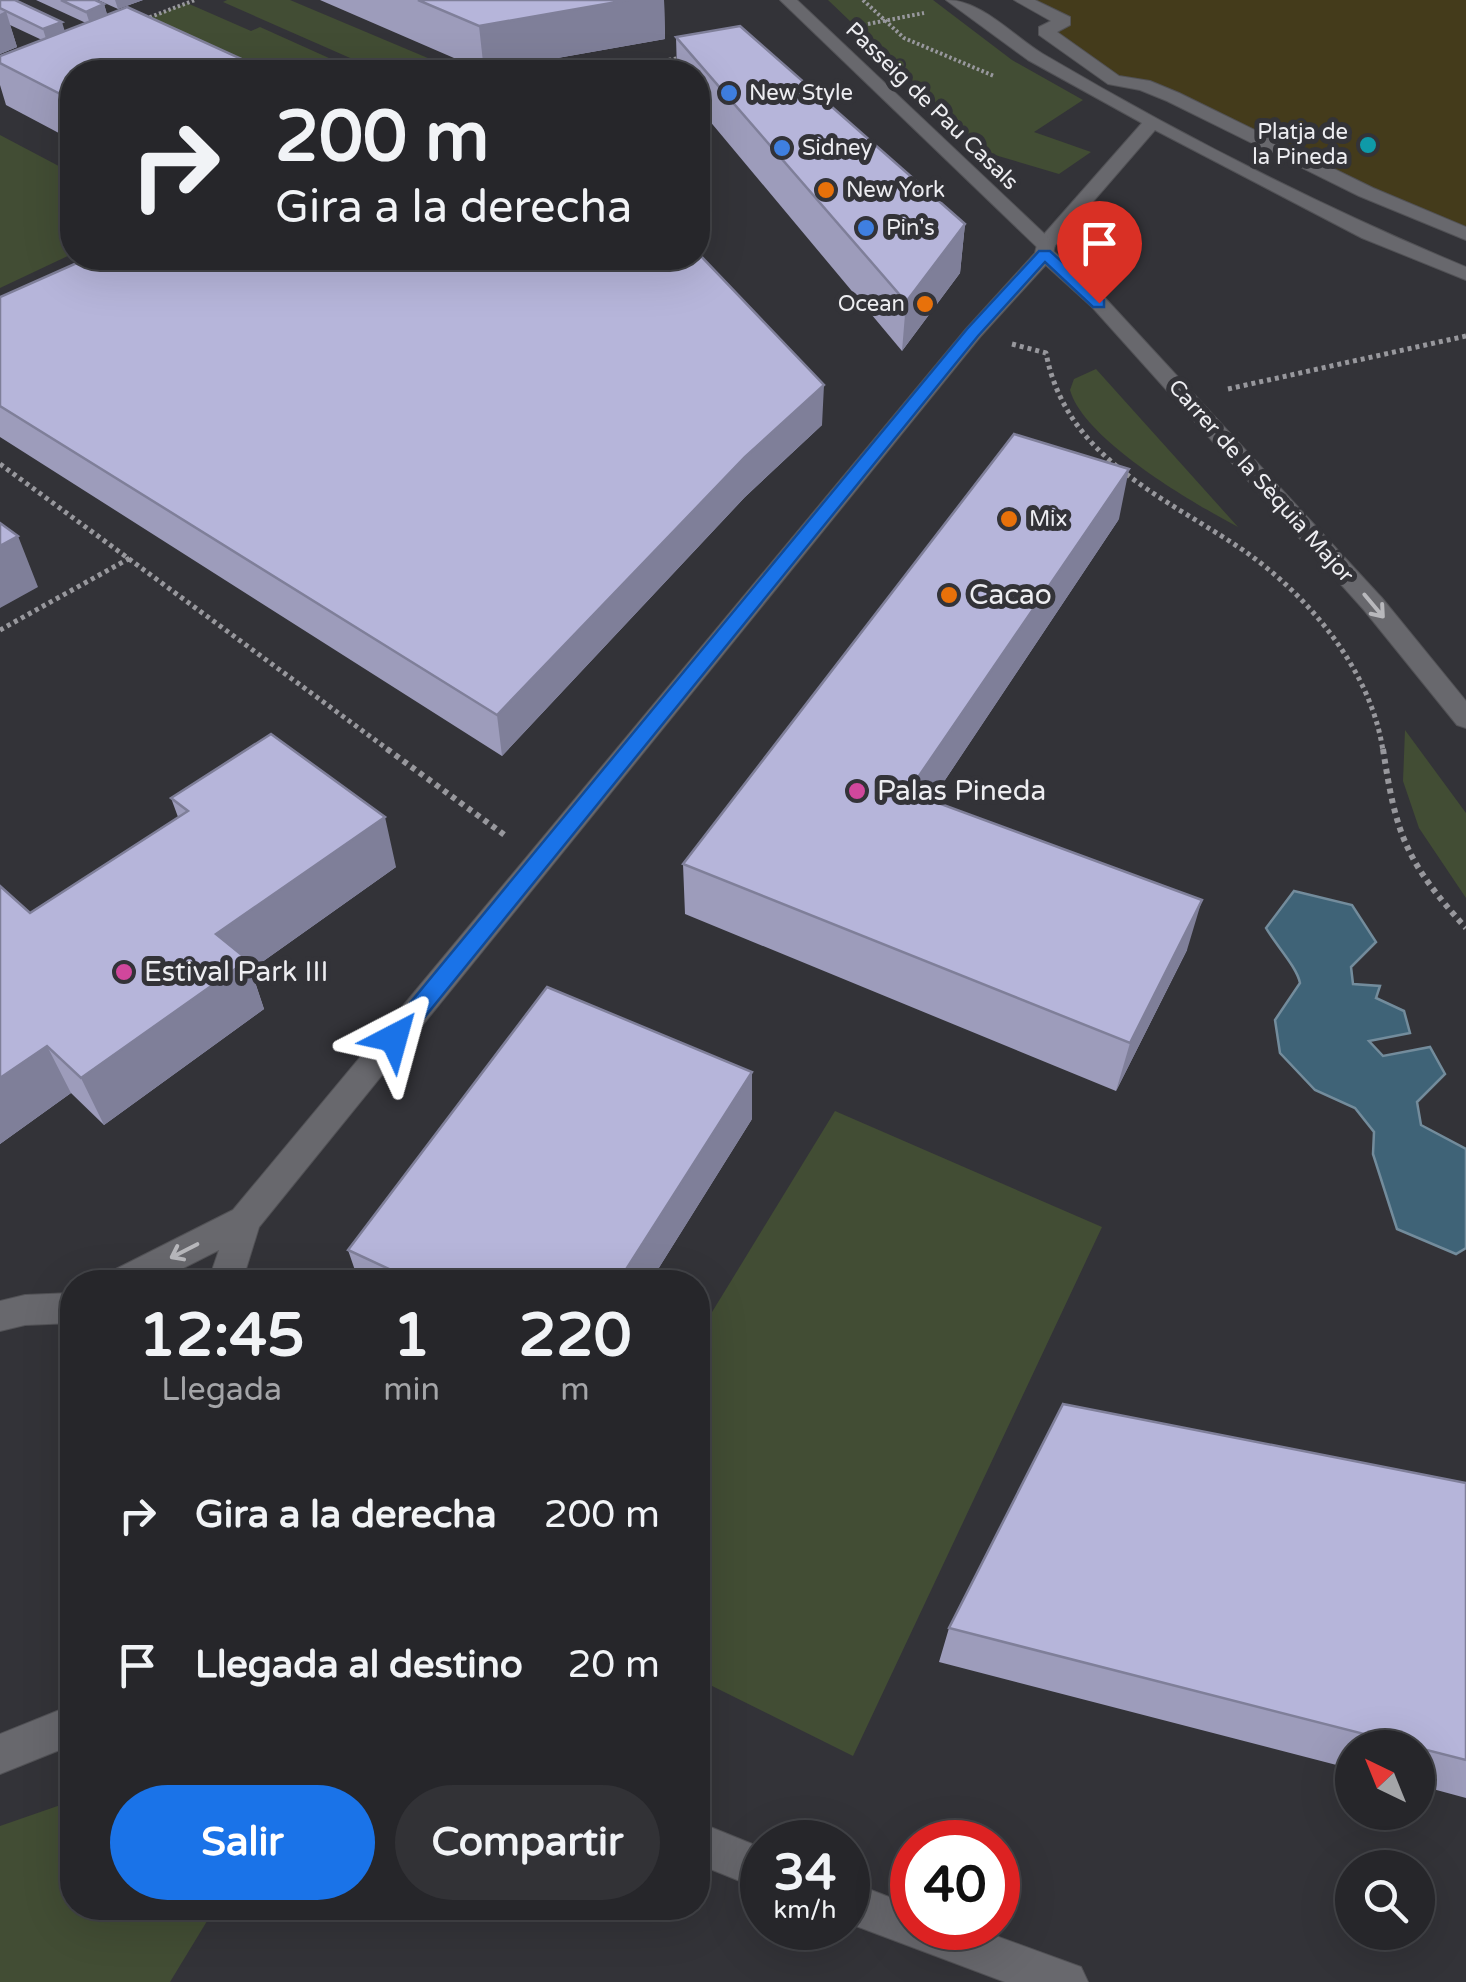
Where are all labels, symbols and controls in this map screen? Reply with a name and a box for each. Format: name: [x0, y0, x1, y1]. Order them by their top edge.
street label: Passeig de Pau Casals: [840, 17, 1024, 195]
place label: New Style: [749, 80, 853, 106]
marker: New Style: [718, 82, 740, 104]
text: 200 m: [275, 96, 489, 180]
icon: right: [110, 100, 240, 230]
place label: Platja de la Pineda: [1252, 119, 1348, 170]
marker: Platja de la Pineda: [1357, 134, 1379, 156]
place label: Sidney: [802, 135, 872, 161]
marker: Sidney: [771, 137, 793, 159]
place label: New York: [846, 177, 945, 203]
marker: New York: [815, 179, 837, 201]
text: Gira a la derecha: [275, 181, 632, 235]
pin: [1057, 201, 1142, 304]
place label: Pin's: [886, 215, 935, 241]
icon: arrive: [1072, 216, 1127, 271]
marker: Pin's: [855, 217, 877, 239]
place label: Ocean: [838, 291, 905, 317]
marker: Ocean: [914, 293, 936, 315]
street label: Carrer de la Sèquia Major: [1163, 374, 1359, 588]
place label: Mix: [1029, 506, 1067, 532]
marker: Mix: [998, 508, 1020, 530]
place label: Cacao: [969, 578, 1052, 612]
marker: Cacao: [938, 584, 960, 606]
one-way arrow: [1363, 592, 1385, 618]
place label: Palas Pineda: [877, 774, 1046, 808]
marker: Palas Pineda: [846, 780, 868, 802]
place label: Estival Park III: [144, 955, 328, 989]
marker: Estival Park III: [113, 961, 135, 983]
position arrow: [342, 986, 446, 1090]
one-way arrow: [170, 1242, 200, 1261]
text: 12:45: [138, 1300, 305, 1372]
text: 1: [393, 1300, 430, 1372]
text: 220: [518, 1300, 632, 1372]
text: Llegada: [161, 1371, 282, 1409]
text: min: [383, 1371, 440, 1409]
text: m: [560, 1371, 590, 1409]
icon: right: [110, 1488, 165, 1543]
text: Gira a la derecha: [195, 1492, 497, 1538]
text: 200 m: [544, 1492, 660, 1538]
icon: arrive: [110, 1638, 165, 1693]
text: Llegada al destino: [195, 1642, 523, 1688]
text: 20 m: [568, 1642, 660, 1688]
north arrow: [1335, 1730, 1435, 1830]
map controls: [1335, 1730, 1435, 1950]
button: Salir: [110, 1785, 375, 1900]
button: Compartir: [395, 1785, 660, 1900]
speed limit sign: 40: [890, 1820, 1020, 1950]
text: 34: [774, 1843, 836, 1903]
button: search: [1335, 1850, 1435, 1950]
text: km/h: [774, 1895, 836, 1925]

